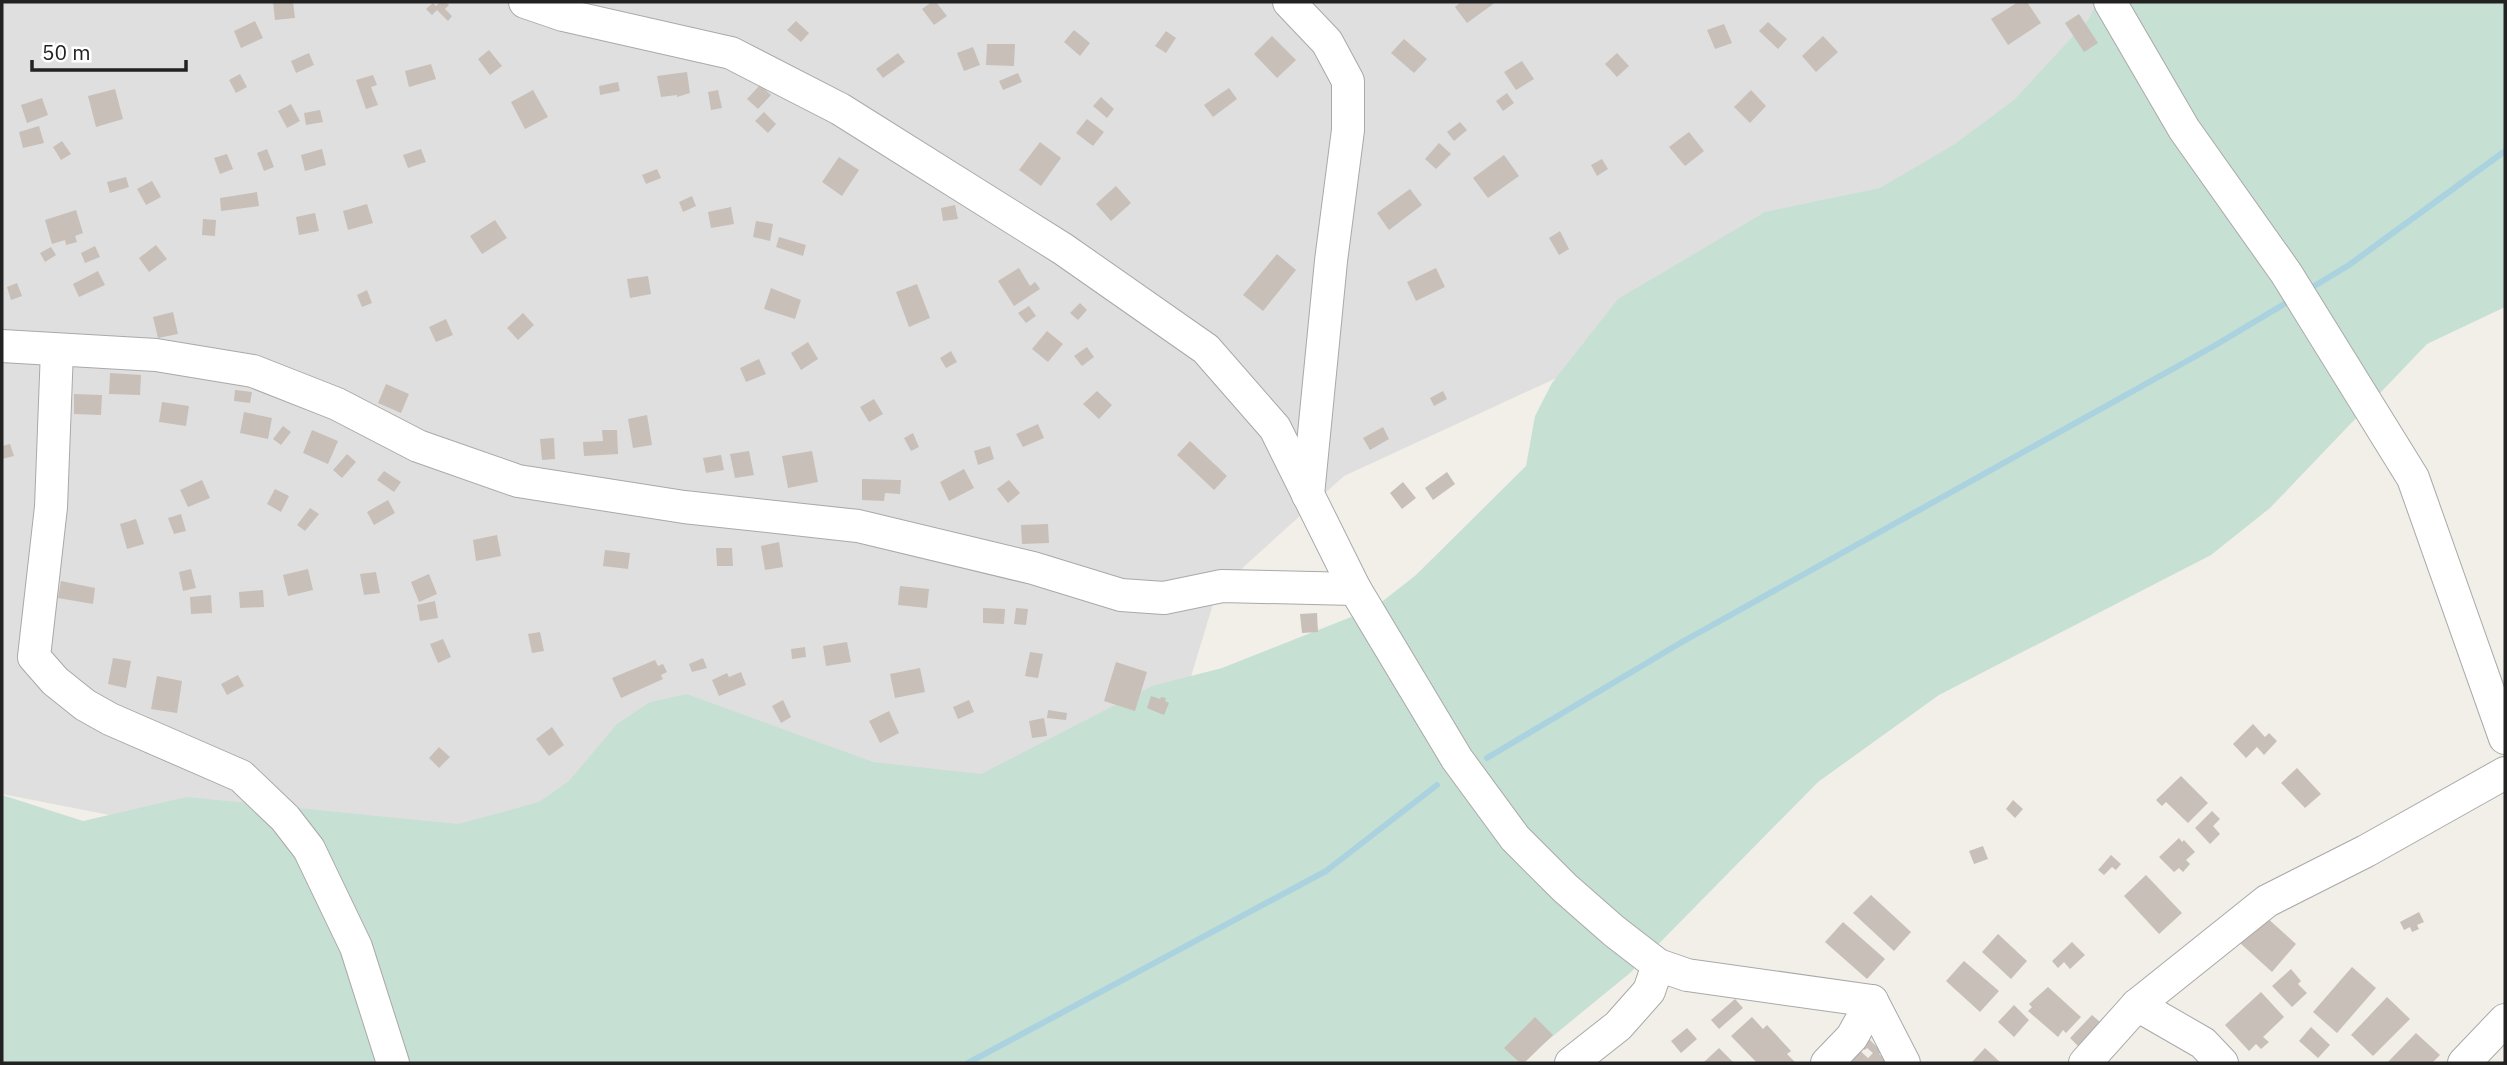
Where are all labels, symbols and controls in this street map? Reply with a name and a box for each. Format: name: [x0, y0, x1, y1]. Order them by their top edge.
scale bar: [32, 28, 186, 72]
text: 50 m: [42, 38, 91, 66]

